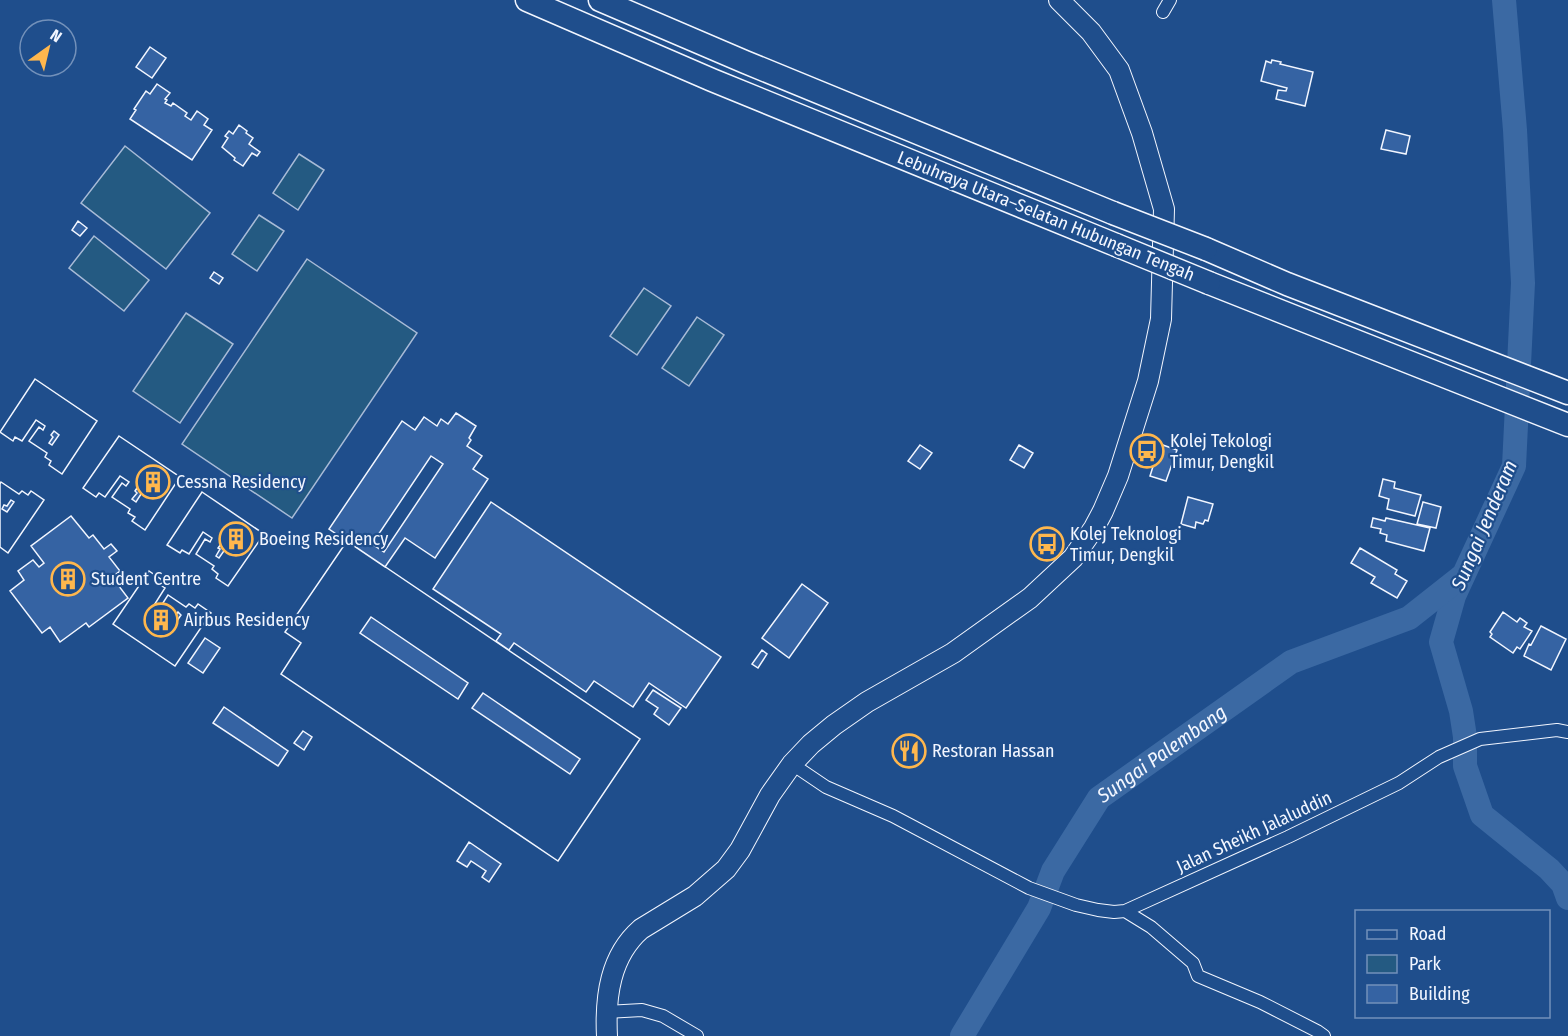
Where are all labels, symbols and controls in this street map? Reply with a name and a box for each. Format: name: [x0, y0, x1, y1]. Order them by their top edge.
north arrow: [18, 18, 78, 78]
text: N: [47, 25, 65, 47]
street label: Lebuhraya Utara–Selatan Hubungan Tengah: [894, 146, 1198, 286]
place label: Kolej Tekologi Timur, Dengkil: [1170, 430, 1274, 473]
bus stop icon: Kolej Tekologi Timur, Dengkil: [1129, 433, 1165, 469]
water label: Sungai Jenderam: [1445, 457, 1522, 594]
building icon: Cessna Residency: [135, 464, 171, 500]
place label: Cessna Residency: [176, 471, 306, 493]
building icon: Boeing Residency: [218, 521, 254, 557]
place label: Kolej Teknologi Timur, Dengkil: [1070, 523, 1182, 566]
bus stop icon: Kolej Teknologi Timur, Dengkil: [1029, 526, 1065, 562]
place label: Boeing Residency: [259, 528, 388, 550]
building icon: Student Centre: [50, 561, 86, 597]
place label: Student Centre: [91, 568, 201, 590]
building icon: Airbus Residency: [143, 602, 179, 638]
place label: Airbus Residency: [184, 609, 310, 631]
water label: Sungai Palembang: [1091, 700, 1231, 808]
restaurant icon: Restoran Hassan: [891, 733, 927, 769]
place label: Restoran Hassan: [932, 740, 1054, 762]
street label: Jalan Sheikh Jalaluddin: [1173, 786, 1335, 878]
legend: [1355, 910, 1550, 1018]
text: Road: [1409, 923, 1446, 945]
text: Park: [1409, 953, 1442, 975]
text: Building: [1409, 983, 1470, 1005]

